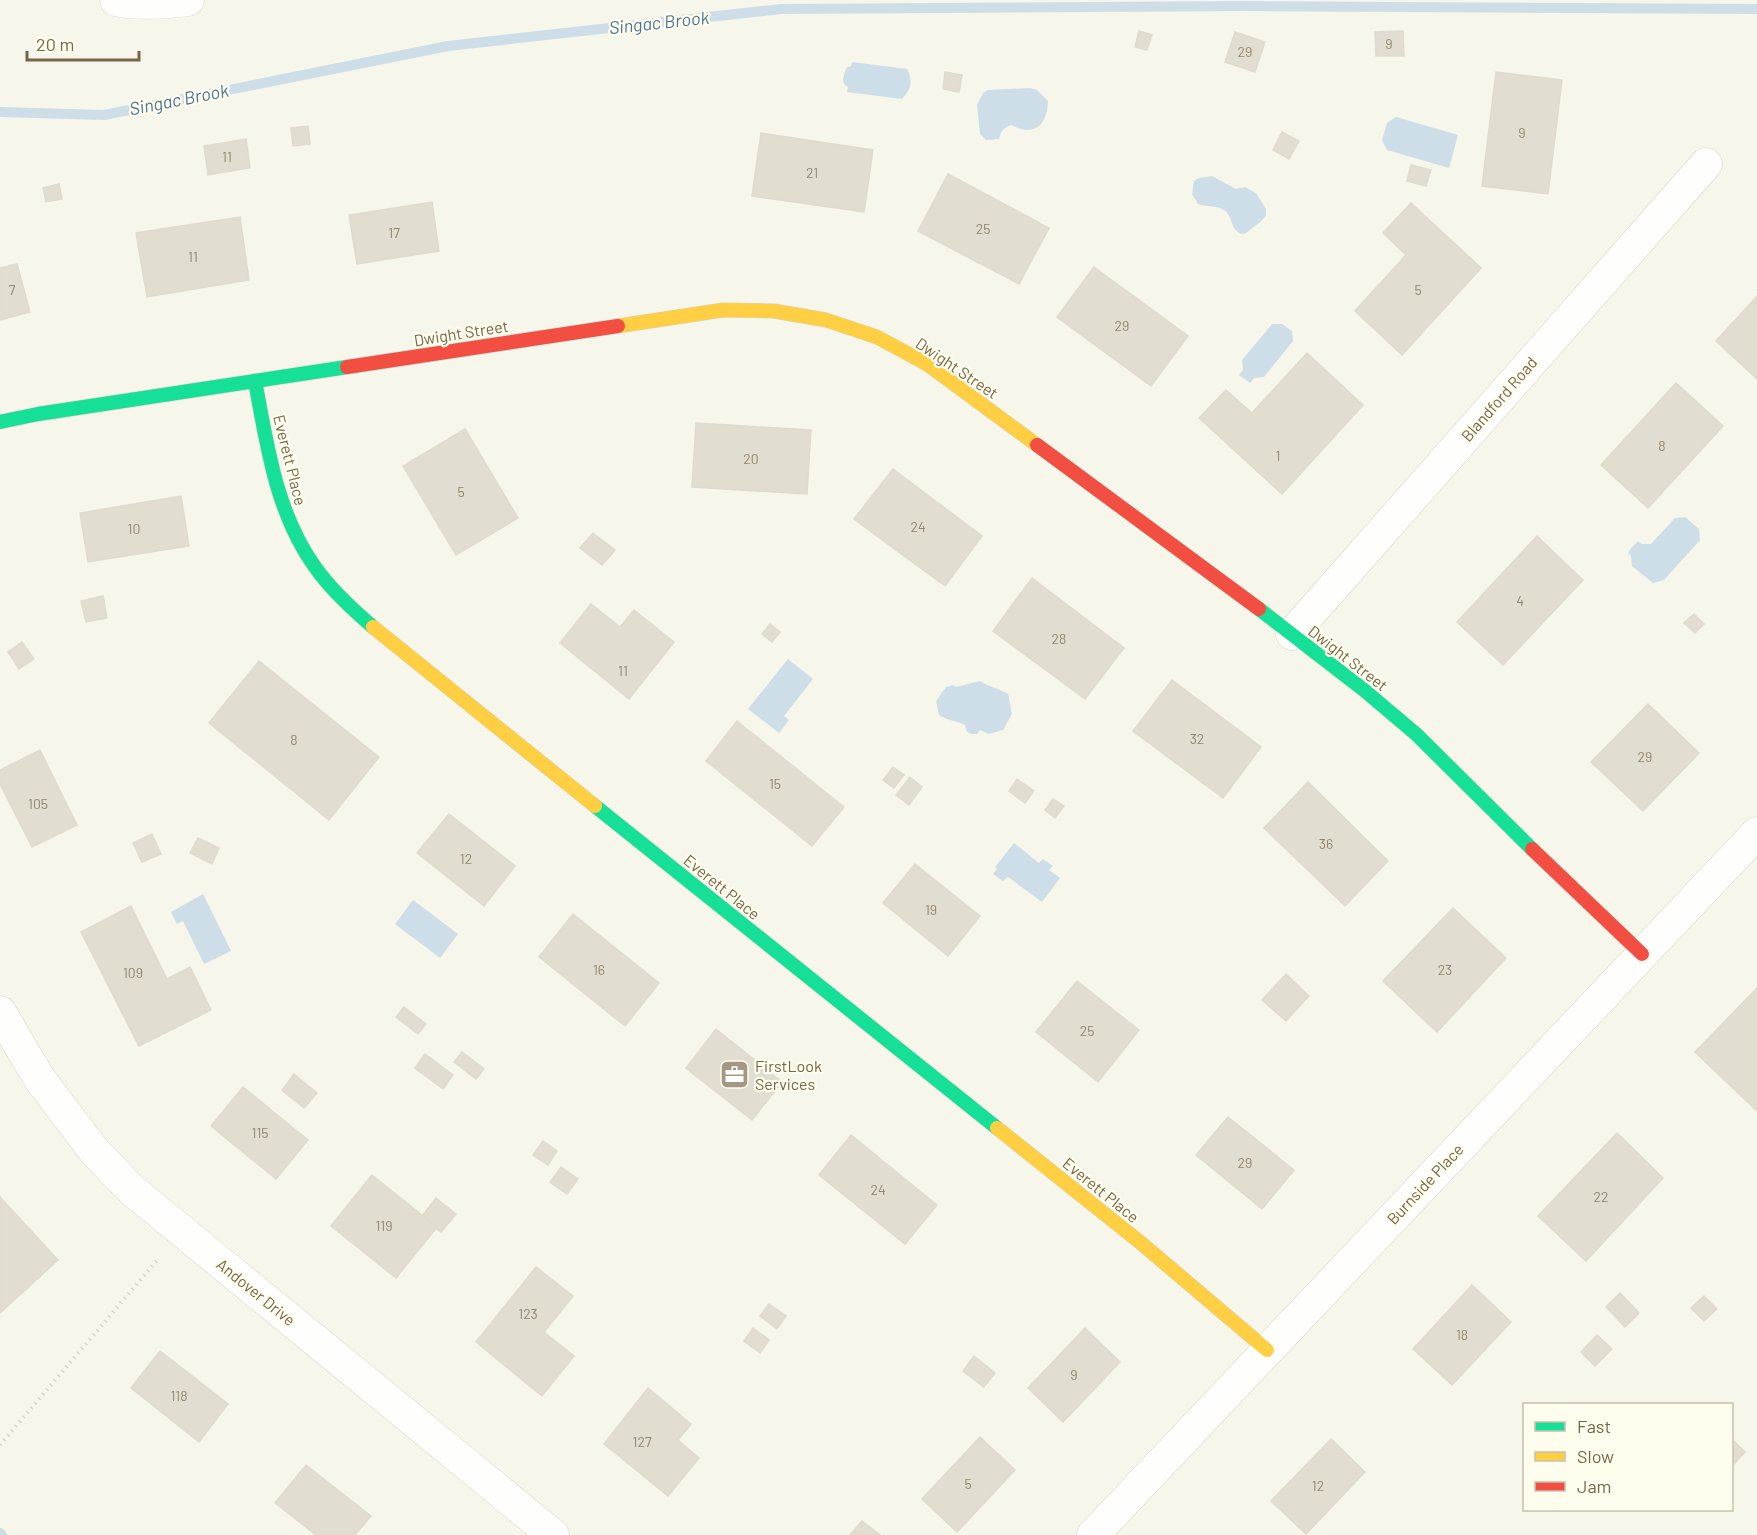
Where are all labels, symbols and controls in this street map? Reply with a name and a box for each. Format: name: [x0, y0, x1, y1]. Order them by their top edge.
water label: Singac Brook: [608, 6, 710, 38]
scale bar: [27, 24, 140, 62]
text: 20 m: [36, 33, 74, 55]
house number: 9: [1385, 35, 1393, 52]
house number: 29: [1238, 43, 1252, 60]
water label: Singac Brook: [127, 79, 230, 119]
house number: 9: [1518, 124, 1526, 141]
house number: 11: [222, 148, 232, 165]
house number: 21: [806, 164, 818, 181]
house number: 25: [976, 220, 990, 237]
house number: 17: [388, 224, 400, 241]
house number: 11: [188, 248, 198, 265]
house number: 7: [9, 281, 16, 298]
house number: 5: [1414, 281, 1422, 298]
street label: Dwight Street: [412, 316, 509, 349]
house number: 29: [1115, 317, 1129, 334]
street label: Dwight Street: [912, 333, 1002, 402]
street label: Blandford Road: [1457, 352, 1541, 445]
street label: Everett Place: [270, 413, 311, 507]
house number: 8: [1658, 437, 1666, 454]
house number: 1: [1276, 447, 1280, 464]
house number: 20: [743, 450, 759, 467]
house number: 5: [457, 483, 465, 500]
house number: 24: [910, 518, 926, 535]
house number: 10: [128, 520, 140, 537]
house number: 4: [1516, 592, 1524, 609]
street label: Dwight Street: [1305, 621, 1392, 694]
house number: 28: [1052, 630, 1066, 647]
house number: 11: [618, 662, 628, 679]
house number: 32: [1190, 730, 1204, 747]
house number: 8: [290, 731, 298, 748]
house number: 29: [1638, 748, 1652, 765]
house number: 15: [769, 775, 781, 792]
house number: 105: [28, 795, 48, 812]
house number: 36: [1319, 835, 1333, 852]
house number: 12: [460, 850, 472, 867]
street label: Everett Place: [680, 850, 764, 923]
house number: 19: [925, 901, 937, 918]
house number: 16: [593, 961, 605, 978]
house number: 23: [1438, 961, 1452, 978]
house number: 109: [123, 964, 143, 981]
house number: 25: [1080, 1022, 1094, 1039]
place label: FirstLook Services: [755, 1056, 822, 1093]
office icon: FirstLook Services: [718, 1059, 750, 1091]
house number: 115: [251, 1124, 269, 1141]
street label: Burnside Place: [1382, 1139, 1467, 1228]
street label: Everett Place: [1059, 1153, 1143, 1226]
house number: 29: [1238, 1154, 1252, 1171]
house number: 24: [870, 1181, 886, 1198]
house number: 22: [1593, 1188, 1609, 1205]
house number: 119: [375, 1217, 393, 1234]
street label: Andover Drive: [213, 1254, 300, 1329]
house number: 123: [518, 1305, 538, 1322]
house number: 18: [1456, 1326, 1468, 1343]
house number: 9: [1070, 1366, 1078, 1383]
house number: 118: [170, 1387, 188, 1404]
legend: [1523, 1403, 1733, 1511]
text: Fast: [1577, 1415, 1611, 1437]
house number: 127: [632, 1433, 652, 1450]
text: Slow: [1577, 1445, 1614, 1467]
house number: 5: [964, 1475, 972, 1492]
text: Jam: [1577, 1475, 1611, 1497]
house number: 12: [1312, 1477, 1324, 1494]

